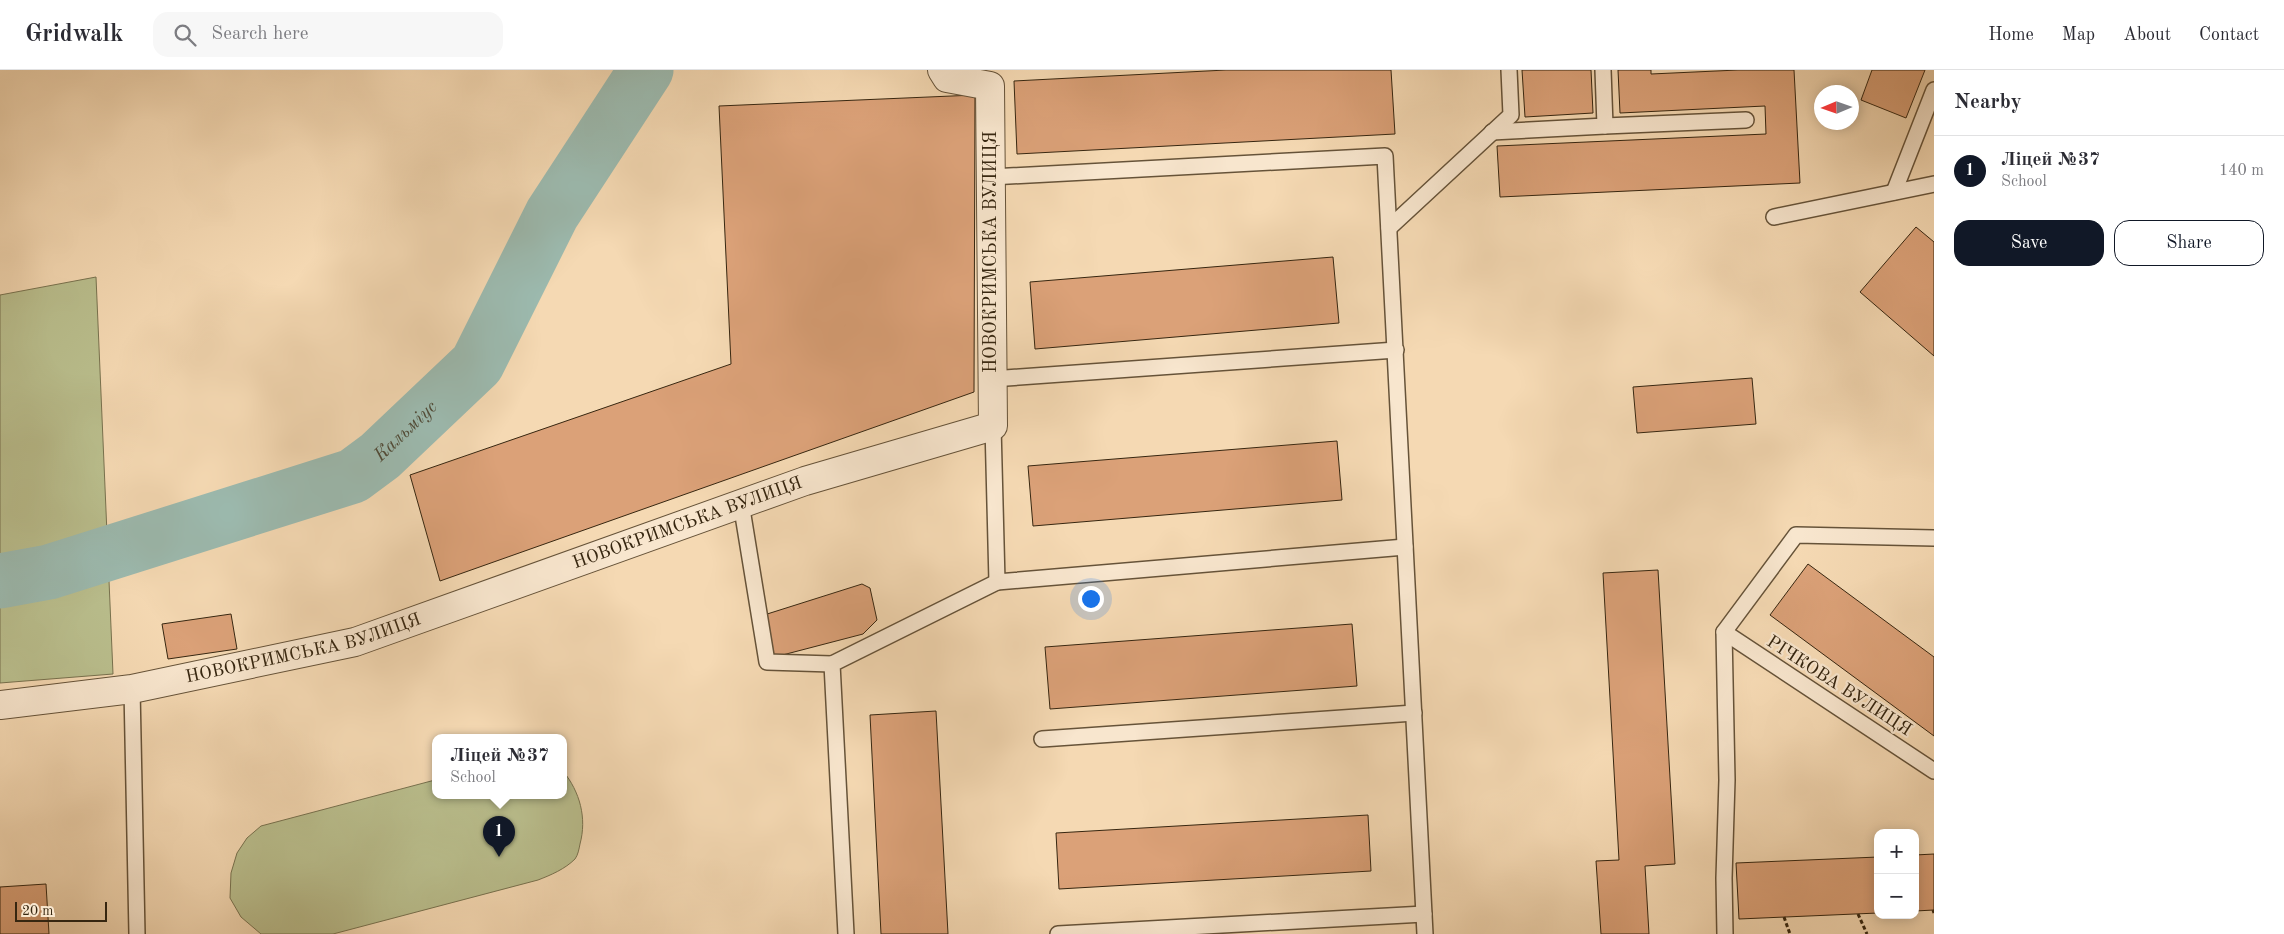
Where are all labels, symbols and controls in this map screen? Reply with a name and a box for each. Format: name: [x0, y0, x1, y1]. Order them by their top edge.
search box: [153, 12, 503, 57]
icon: search: [171, 21, 199, 49]
text: Gridwalk: [25, 23, 123, 47]
text: Search here: [211, 25, 309, 44]
text: Home: [1988, 26, 2034, 44]
text: Map: [2062, 26, 2095, 44]
text: About: [2123, 26, 2171, 44]
text: Contact: [2199, 26, 2259, 44]
north arrow: [1814, 85, 1859, 130]
text: Nearby: [1954, 92, 2022, 113]
street label: НОВОКРИМСЬКА ВУЛИЦЯ: [982, 131, 1000, 373]
text: Ліцей №37: [2001, 151, 2100, 170]
text: 1: [1965, 163, 1975, 179]
text: 140 m: [2219, 163, 2264, 179]
text: School: [2001, 174, 2047, 190]
button: Save: [1954, 220, 2104, 266]
button: Share: [2114, 220, 2264, 266]
water label: Кальміус: [370, 397, 441, 466]
street label: НОВОКРИМСЬКА ВУЛИЦЯ: [570, 474, 805, 572]
your location: [1078, 586, 1104, 612]
street label: НОВОКРИМСЬКА ВУЛИЦЯ: [184, 610, 423, 686]
street label: РІЧКОВА ВУЛИЦЯ: [1763, 633, 1915, 739]
popup: [432, 734, 567, 799]
text: Ліцей №37: [450, 747, 549, 766]
text: School: [450, 770, 496, 786]
pin: 1: [483, 816, 515, 857]
map controls: [1874, 829, 1919, 919]
button: +: [1874, 829, 1919, 874]
button: −: [1874, 874, 1919, 919]
scale bar: [15, 899, 108, 922]
text: 20 m: [22, 904, 53, 918]

